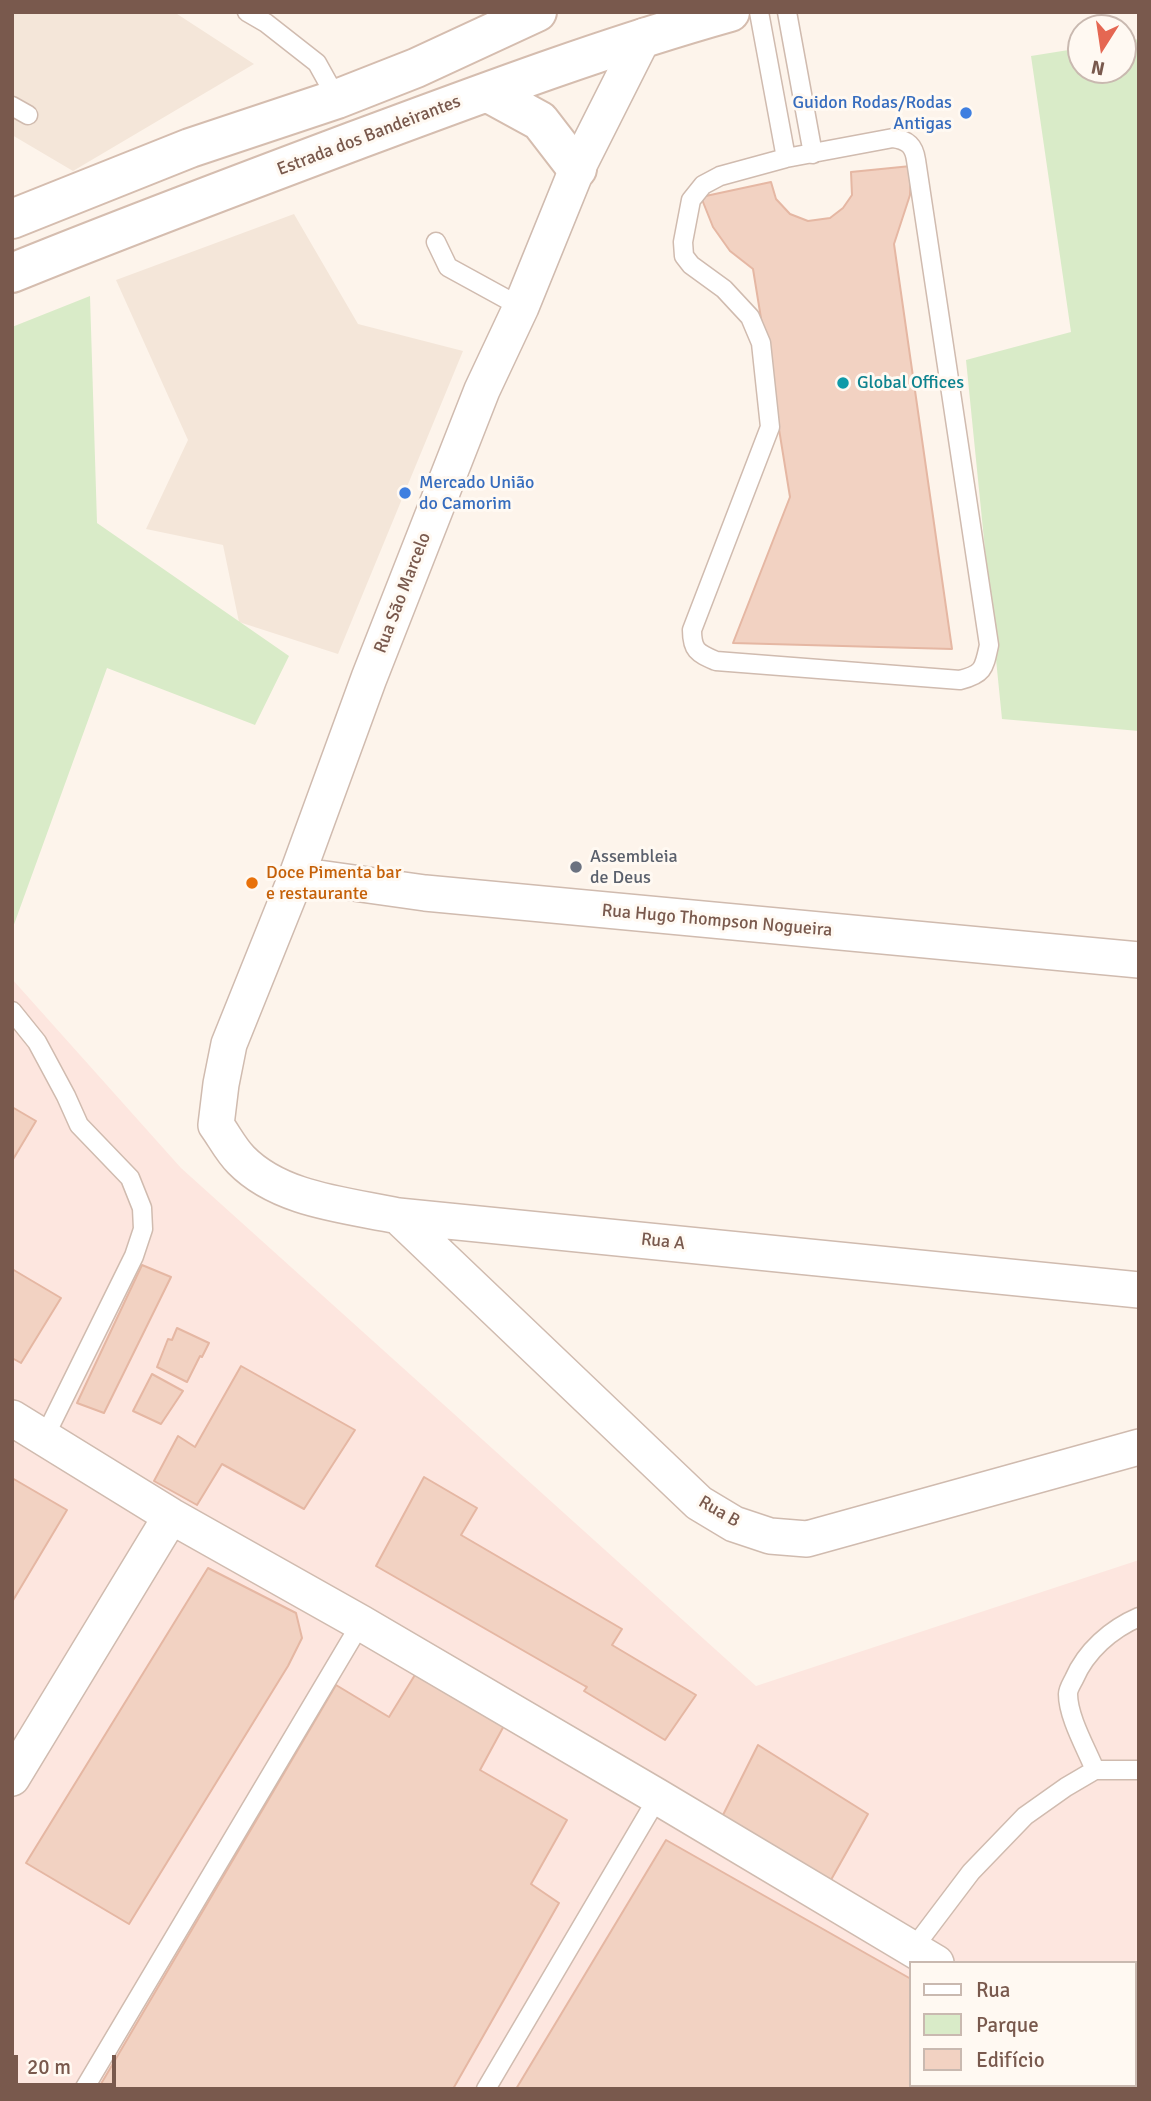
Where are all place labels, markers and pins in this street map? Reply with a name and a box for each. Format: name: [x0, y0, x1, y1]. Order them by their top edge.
place label: Guidon Rodas/Rodas Antigas: [793, 92, 952, 134]
marker: Guidon Rodas/Rodas Antigas: [958, 105, 974, 121]
place label: Global Offices: [857, 372, 964, 394]
marker: Global Offices: [835, 375, 851, 391]
place label: Mercado União do Camorim: [419, 472, 534, 514]
marker: Mercado União do Camorim: [397, 485, 413, 501]
place label: Assembleia de Deus: [590, 846, 678, 888]
marker: Assembleia de Deus: [568, 859, 584, 875]
place label: Doce Pimenta bar e restaurante: [266, 862, 401, 904]
marker: Doce Pimenta bar e restaurante: [244, 875, 260, 891]

